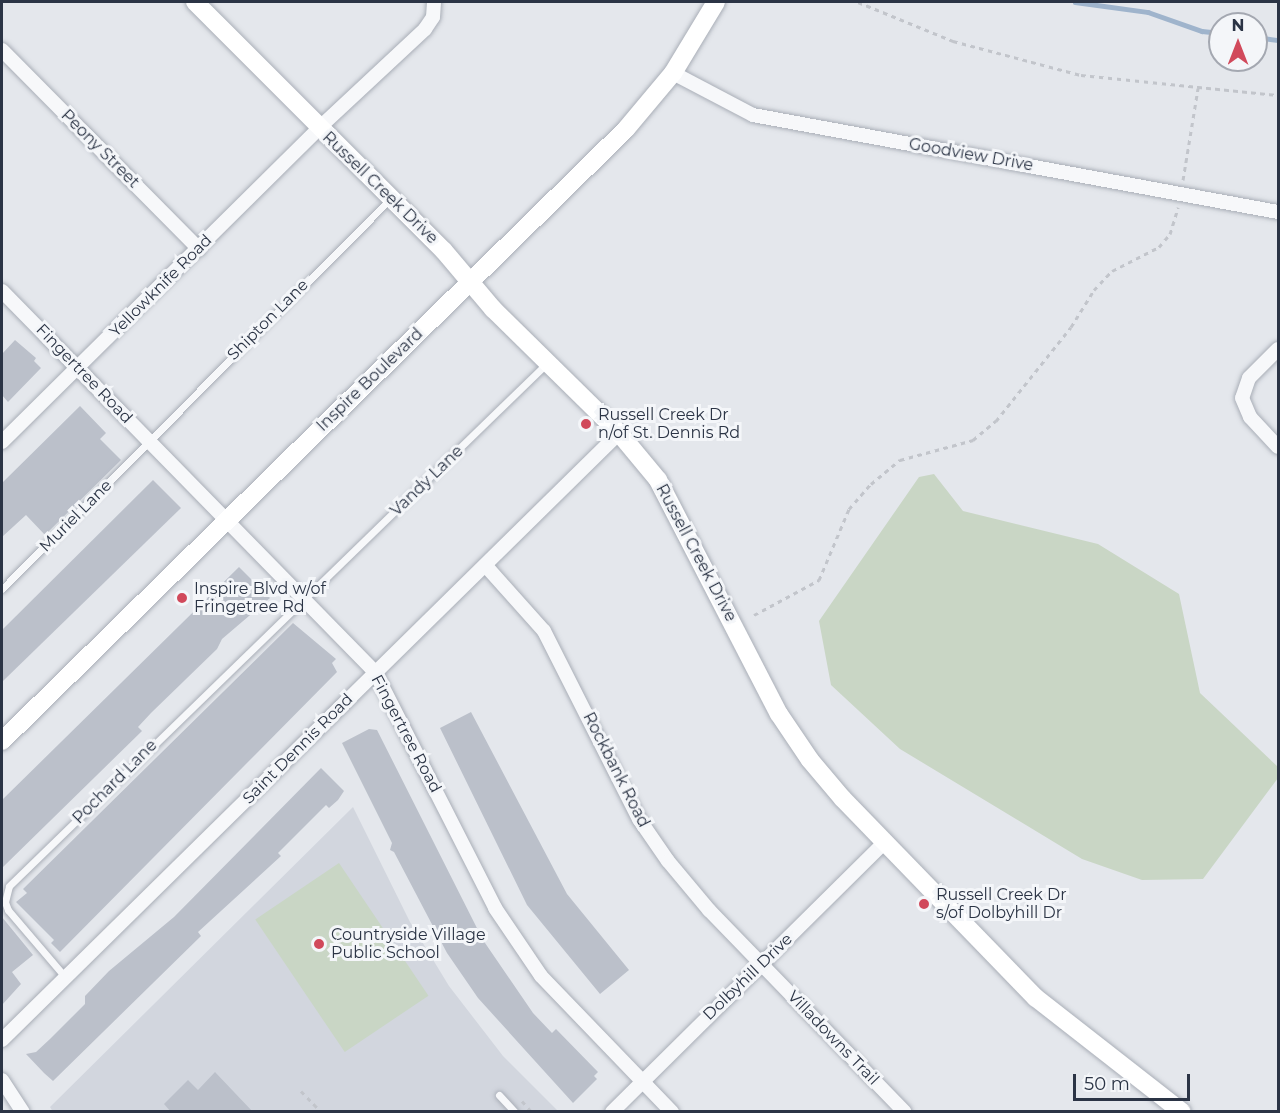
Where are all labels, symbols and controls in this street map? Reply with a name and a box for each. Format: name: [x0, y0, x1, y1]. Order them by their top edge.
north arrow: [1208, 12, 1268, 72]
text: N: [1232, 16, 1244, 35]
street label: Peony Street: [57, 106, 143, 192]
street label: Russell Creek Drive: [318, 128, 442, 248]
street label: Goodview Drive: [907, 135, 1035, 175]
street label: Yellowknife Road: [106, 231, 216, 341]
street label: Shipton Lane: [224, 276, 312, 364]
street label: Fingertree Road: [32, 320, 136, 428]
street label: Inspire Boulevard: [313, 324, 427, 436]
place label: Russell Creek Dr n/of St. Dennis Rd: [598, 405, 740, 443]
marker: Russell Creek Dr n/of St. Dennis Rd: [579, 417, 593, 431]
street label: Vandy Lane: [387, 442, 467, 520]
street label: Muriel Lane: [36, 476, 116, 556]
street label: Russell Creek Drive: [652, 481, 740, 625]
place label: Inspire Blvd w/of Fringetree Rd: [194, 579, 326, 617]
marker: Inspire Blvd w/of Fringetree Rd: [175, 591, 189, 605]
street label: Fingertree Road: [367, 672, 445, 796]
street label: Saint Dennis Road: [239, 690, 357, 808]
street label: Rockbank Road: [579, 709, 653, 831]
street label: Pochard Lane: [69, 736, 161, 828]
place label: Russell Creek Dr s/of Dolbyhill Dr: [936, 885, 1067, 923]
marker: Russell Creek Dr s/of Dolbyhill Dr: [917, 897, 931, 911]
place label: Countryside Village Public School: [331, 925, 486, 963]
street label: Dolbyhill Drive: [699, 930, 797, 1024]
marker: Countryside Village Public School: [312, 937, 326, 951]
street label: Villadowns Trail: [783, 987, 883, 1089]
scale bar: [1076, 1062, 1193, 1100]
text: 50 m: [1084, 1073, 1130, 1095]

